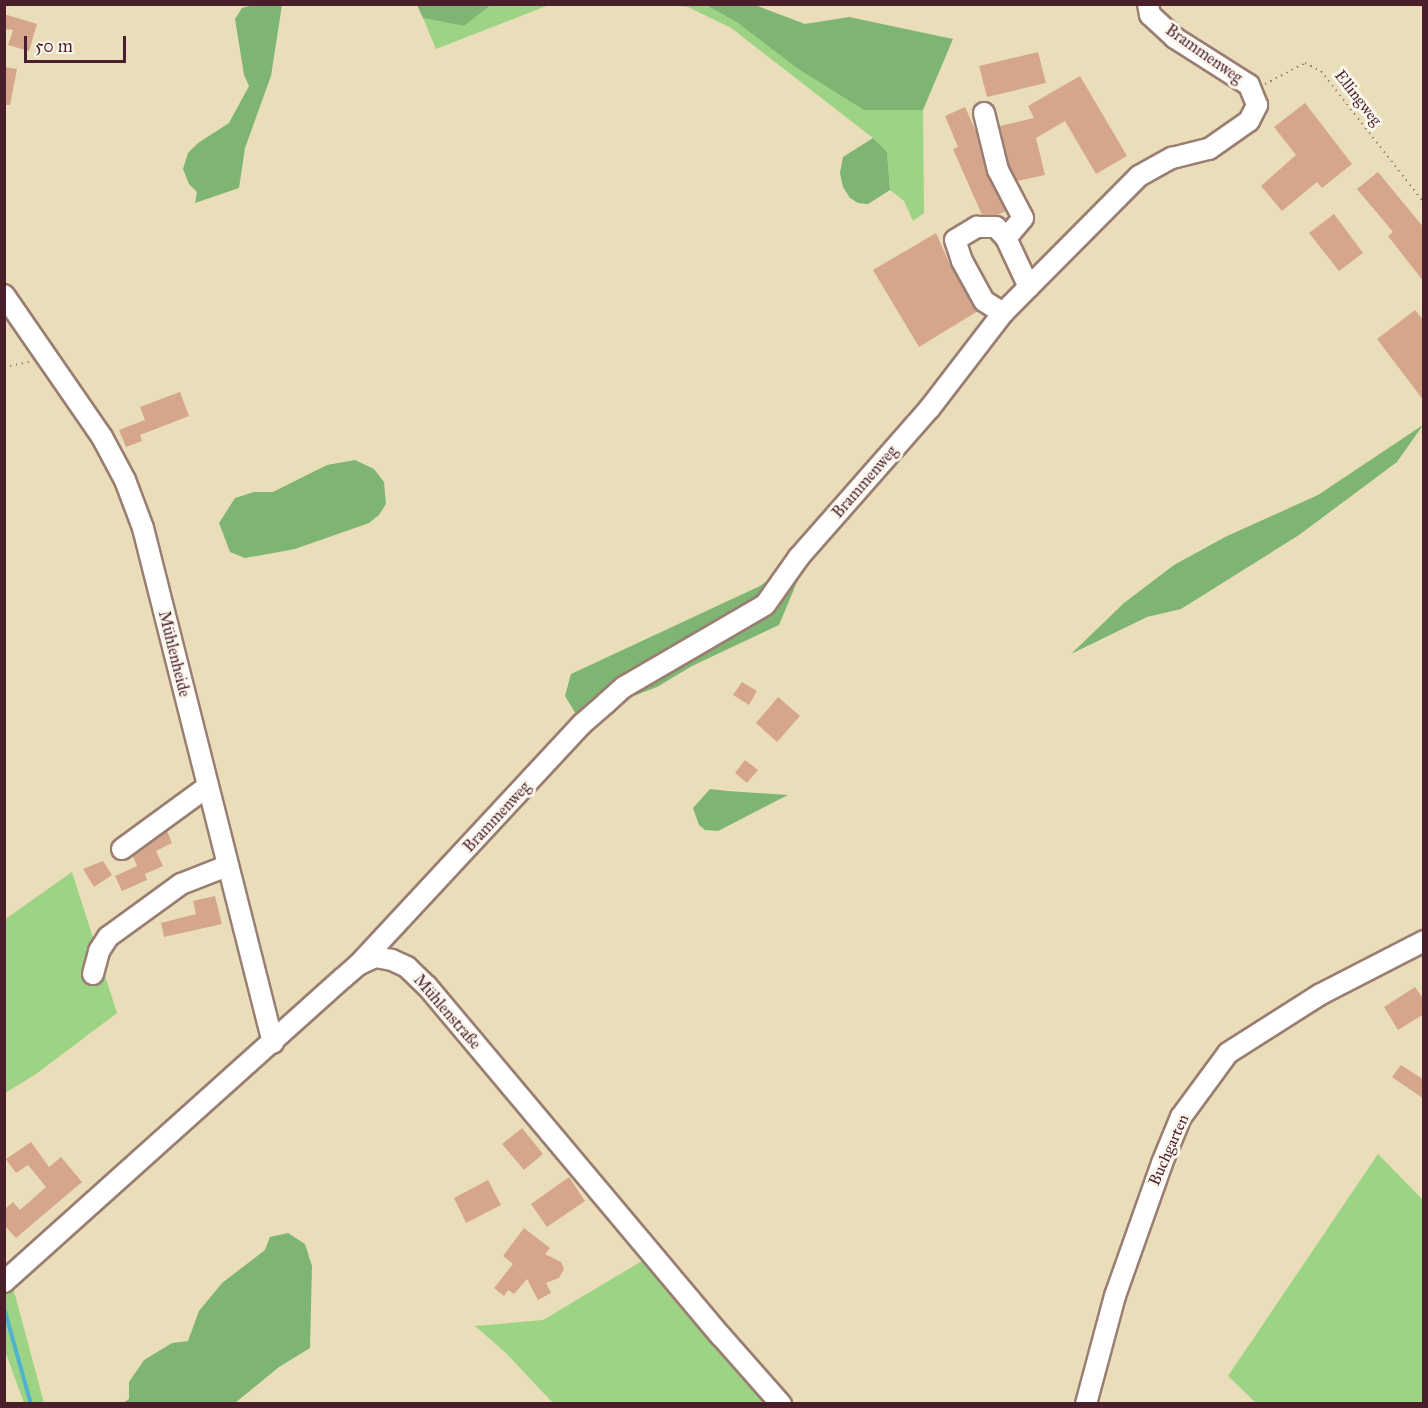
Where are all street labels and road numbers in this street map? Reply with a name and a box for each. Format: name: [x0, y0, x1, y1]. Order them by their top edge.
street label: Brammenweg: [1162, 20, 1246, 88]
street label: Ellingweg: [1330, 66, 1386, 130]
street label: Brammenweg: [828, 442, 902, 522]
street label: Mühlenheide: [154, 609, 194, 699]
street label: Brammenweg: [459, 778, 535, 856]
street label: Mühlenstraße: [409, 971, 485, 1053]
street label: Buchgarten: [1145, 1111, 1193, 1189]

